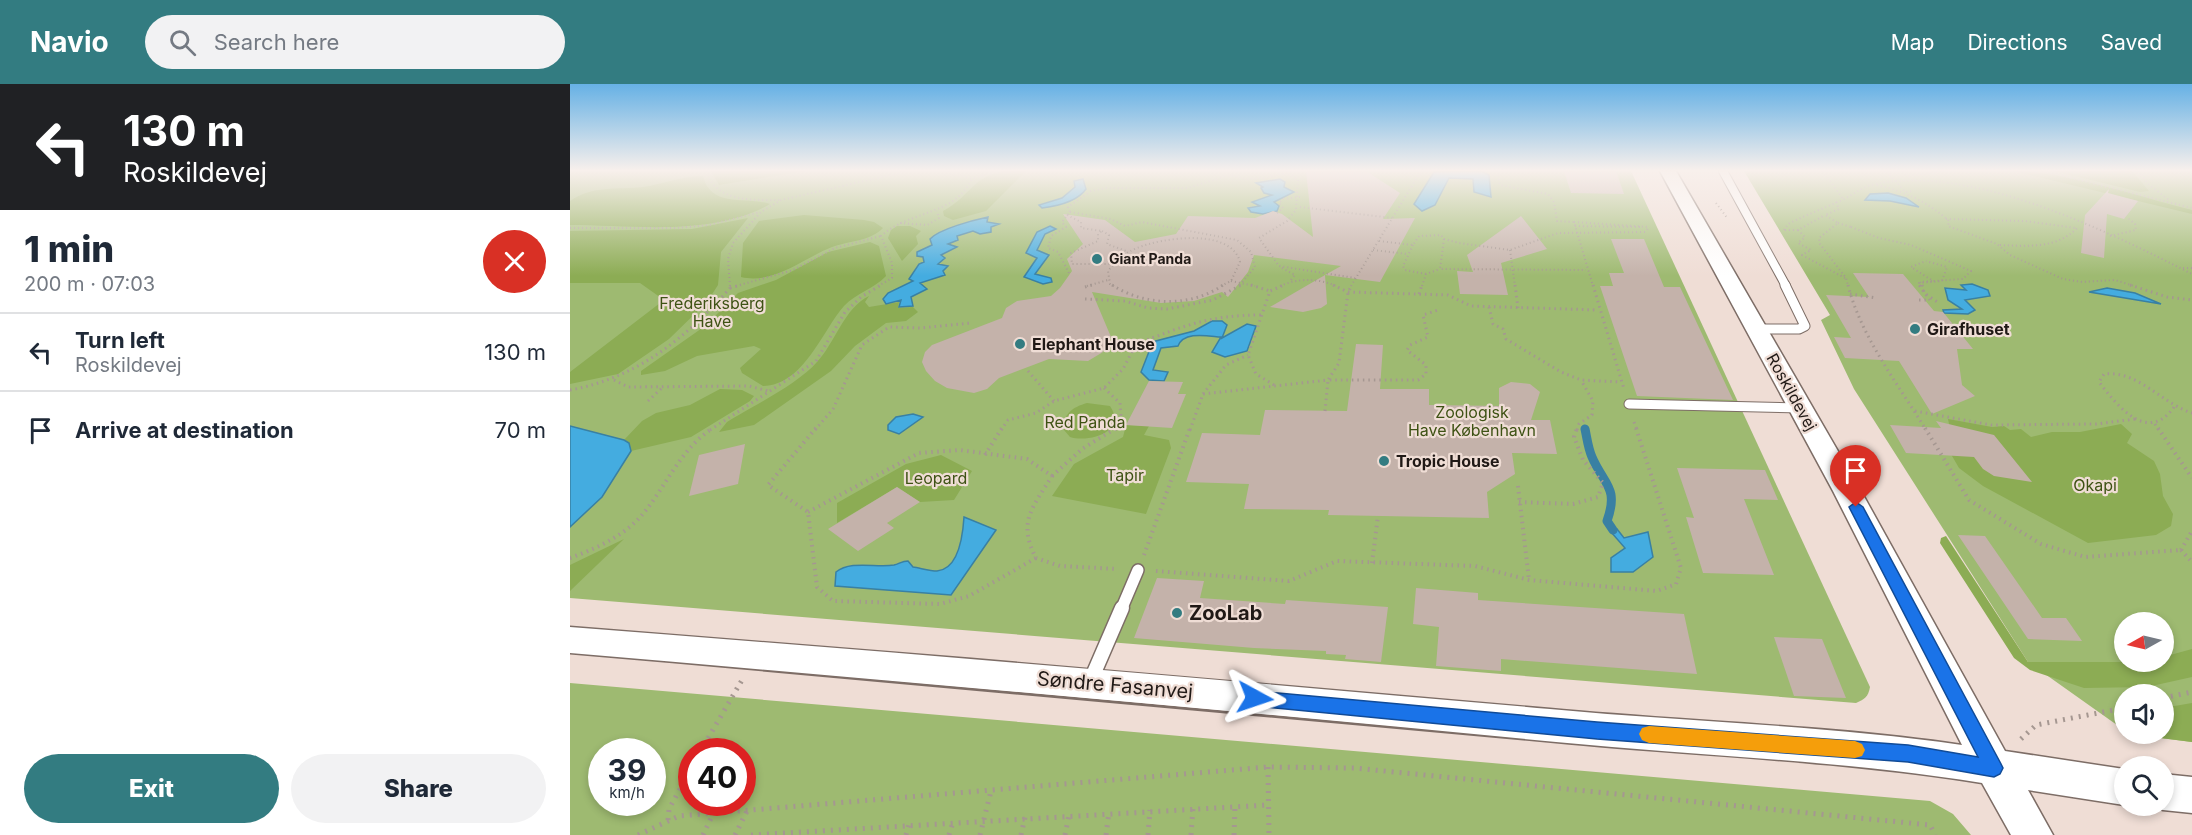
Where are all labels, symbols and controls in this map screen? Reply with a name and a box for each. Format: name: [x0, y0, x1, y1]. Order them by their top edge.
search box: [145, 15, 565, 69]
text: Navio: [30, 25, 109, 59]
icon: search: [166, 26, 199, 59]
text: Search here: [214, 29, 339, 55]
text: Map: [1891, 30, 1934, 55]
text: Directions: [1967, 30, 2068, 55]
text: Saved: [2101, 30, 2162, 55]
text: 130 m: [123, 105, 245, 156]
icon: left: [24, 108, 102, 186]
text: Roskildevej: [123, 156, 267, 189]
text: 1 min: [24, 227, 114, 271]
button: close: [483, 230, 546, 293]
place label: Giant Panda: [1109, 250, 1191, 267]
marker: Giant Panda: [1090, 252, 1104, 266]
text: 200 m · 07:03: [24, 272, 155, 296]
park label: Frederiksberg Have: [659, 293, 765, 331]
place label: Girafhuset: [1927, 319, 2010, 339]
marker: Girafhuset: [1908, 322, 1922, 336]
text: Turn left: [75, 327, 165, 353]
place label: Elephant House: [1032, 334, 1155, 354]
icon: left: [24, 336, 57, 369]
marker: Elephant House: [1013, 337, 1027, 351]
text: 130 m: [484, 339, 546, 365]
street label: Roskildevej: [1763, 350, 1821, 434]
text: Roskildevej: [75, 353, 182, 377]
park label: Zoologisk Have København: [1408, 402, 1536, 440]
park label: Red Panda: [1044, 412, 1126, 432]
icon: arrive: [24, 414, 57, 447]
text: Arrive at destination: [75, 417, 294, 443]
text: 70 m: [495, 417, 546, 443]
pin: [1830, 445, 1881, 507]
place label: Tropic House: [1396, 451, 1500, 471]
marker: Tropic House: [1377, 454, 1391, 468]
icon: arrive: [1839, 454, 1872, 487]
park label: Tapir: [1106, 465, 1144, 485]
park label: Leopard: [905, 468, 967, 488]
park label: Okapi: [2073, 475, 2117, 495]
place label: ZooLab: [1189, 601, 1262, 625]
marker: ZooLab: [1170, 606, 1184, 620]
north arrow: [2114, 612, 2174, 672]
map controls: [2114, 612, 2174, 816]
street label: Søndre Fasanvej: [1036, 666, 1194, 704]
position arrow: [1223, 666, 1287, 730]
button: sound: [2114, 684, 2174, 744]
speed limit sign: 40: [678, 738, 756, 816]
text: 39: [608, 752, 646, 788]
button: Exit: [24, 754, 279, 823]
button: Share: [291, 754, 546, 823]
button: search: [2114, 756, 2174, 816]
text: km/h: [609, 783, 645, 802]

